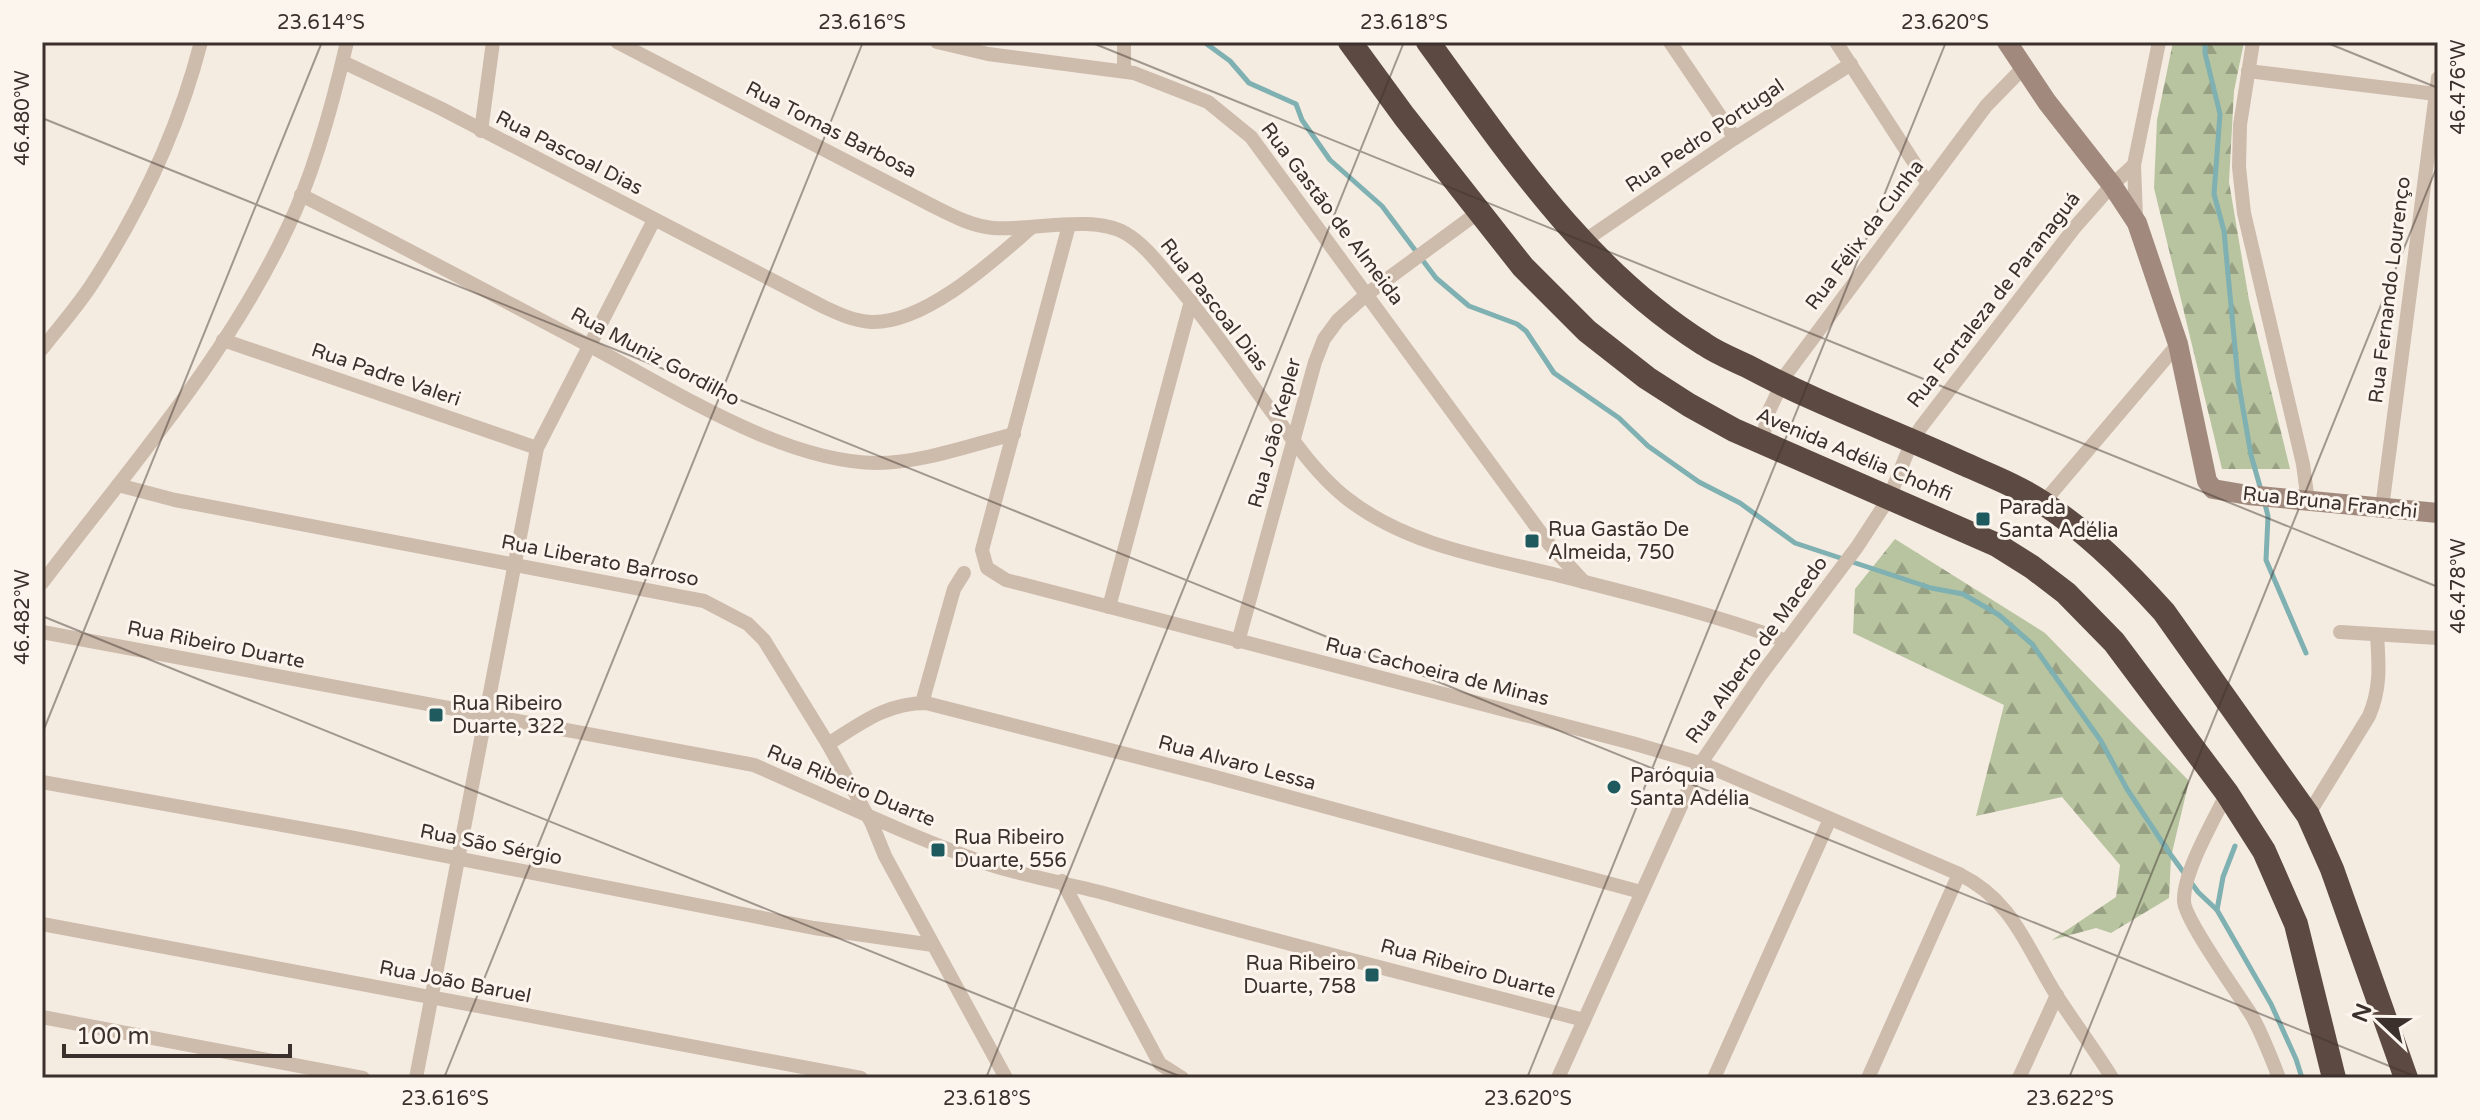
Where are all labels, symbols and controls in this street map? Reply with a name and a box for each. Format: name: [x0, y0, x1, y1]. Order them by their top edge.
text: 23.614°S: [277, 11, 365, 35]
text: 23.616°S: [818, 11, 906, 35]
text: 23.618°S: [1360, 11, 1448, 35]
text: 23.620°S: [1901, 11, 1989, 35]
text: 46.476°W: [2447, 39, 2471, 135]
text: 46.480°W: [11, 70, 35, 166]
street label: Rua Pedro Portugal: [1621, 74, 1789, 198]
street label: Rua Tomas Barbosa: [741, 76, 921, 184]
street label: Rua Pascoal Dias: [492, 106, 646, 200]
street label: Rua Gastão de Almeida: [1255, 118, 1409, 310]
street label: Rua Félix da Cunha: [1801, 155, 1929, 315]
street label: Rua Fernando Lourenço: [2364, 175, 2416, 405]
street label: Rua Fortaleza de Paranaguá: [1902, 187, 2086, 413]
street label: Rua Pascoal Dias: [1155, 234, 1273, 376]
street label: Rua Muniz Gordilho: [566, 302, 744, 412]
street label: Rua Padre Valeri: [308, 338, 464, 412]
street label: Rua João Kepler: [1243, 355, 1307, 511]
street label: Avenida Adélia Chohfi: [1753, 403, 1955, 507]
street label: Rua Bruna Franchi: [2241, 482, 2419, 524]
place label: Parada Santa Adélia: [1999, 496, 2118, 543]
marker: Parada Santa Adélia: [1974, 510, 1992, 528]
place label: Rua Gastão De Almeida, 750: [1548, 518, 1689, 565]
street label: Rua Liberato Barroso: [499, 530, 701, 592]
marker: Rua Gastão De Almeida, 750: [1523, 532, 1541, 550]
text: 46.478°W: [2447, 538, 2471, 634]
street label: Rua Alberto de Macedo: [1681, 552, 1833, 748]
text: 46.482°W: [11, 569, 35, 665]
street label: Rua Ribeiro Duarte: [125, 616, 307, 674]
street label: Rua Cachoeira de Minas: [1323, 633, 1551, 711]
place label: Rua Ribeiro Duarte, 322: [452, 692, 565, 739]
marker: Rua Ribeiro Duarte, 322: [427, 706, 445, 724]
street label: Rua Alvaro Lessa: [1155, 730, 1319, 796]
street label: Rua Ribeiro Duarte: [763, 740, 939, 832]
place label: Paróquia Santa Adélia: [1630, 764, 1749, 811]
marker: Paróquia Santa Adélia: [1605, 778, 1623, 796]
street label: Rua São Sérgio: [418, 819, 564, 871]
place label: Rua Ribeiro Duarte, 556: [954, 826, 1067, 873]
marker: Rua Ribeiro Duarte, 556: [929, 841, 947, 859]
street label: Rua Ribeiro Duarte: [1378, 934, 1558, 1004]
place label: Rua Ribeiro Duarte, 758: [1243, 952, 1356, 999]
street label: Rua João Baruel: [377, 956, 533, 1008]
marker: Rua Ribeiro Duarte, 758: [1363, 966, 1381, 984]
north arrow: [2340, 980, 2420, 1060]
text: N: [2347, 1000, 2378, 1026]
scale bar: [64, 1008, 290, 1058]
text: 100 m: [76, 1022, 150, 1051]
text: 23.616°S: [401, 1087, 489, 1111]
text: 23.618°S: [943, 1087, 1031, 1111]
text: 23.620°S: [1484, 1087, 1572, 1111]
text: 23.622°S: [2026, 1087, 2114, 1111]

